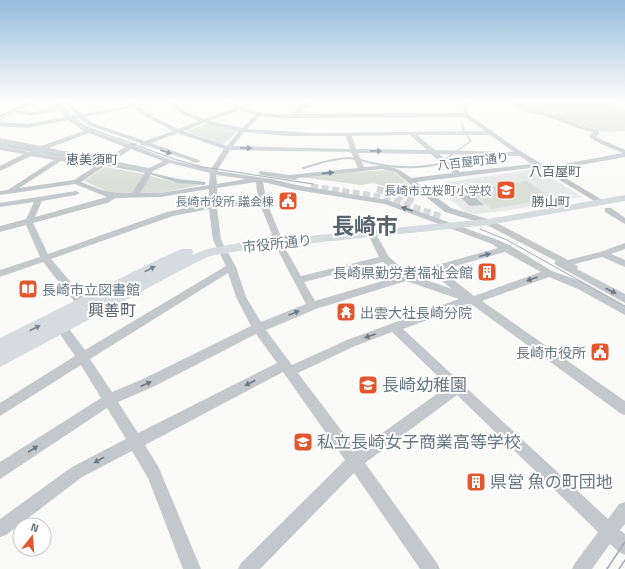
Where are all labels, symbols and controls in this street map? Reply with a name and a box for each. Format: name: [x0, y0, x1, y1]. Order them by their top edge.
one-way arrow: [240, 145, 252, 152]
street label: 八百屋町通り: [436, 147, 510, 175]
one-way arrow: [370, 148, 383, 154]
district label: 恵美須町: [66, 149, 118, 169]
one-way arrow: [160, 149, 172, 155]
district label: 八百屋町: [529, 161, 581, 181]
one-way arrow: [322, 170, 334, 176]
school or university icon: 長崎市立桜町小学校: [495, 179, 517, 201]
place label: 長崎市立桜町小学校: [384, 181, 492, 200]
public building icon: 長崎市役所 議会棟: [277, 190, 299, 212]
district label: 勝山町: [531, 191, 571, 211]
place label: 長崎市役所 議会棟: [175, 192, 274, 211]
one-way arrow: [401, 206, 413, 212]
district label: 長崎市: [332, 209, 398, 243]
street label: 市役所通り: [241, 229, 313, 257]
one-way arrow: [479, 251, 491, 257]
building icon: 長崎県勤労者福祉会館: [476, 261, 498, 283]
place label: 長崎県勤労者福祉会館: [333, 262, 473, 283]
one-way arrow: [144, 265, 156, 272]
one-way arrow: [525, 277, 537, 283]
library icon: 長崎市立図書館: [17, 278, 39, 300]
place label: 長崎市立図書館: [42, 279, 140, 300]
one-way arrow: [605, 288, 617, 295]
district label: 興善町: [88, 298, 136, 322]
temple icon: 出雲大社長崎分院: [335, 301, 357, 323]
place label: 出雲大社長崎分院: [360, 302, 472, 323]
one-way arrow: [289, 310, 301, 316]
one-way arrow: [29, 325, 40, 331]
one-way arrow: [364, 333, 376, 339]
public building icon: 長崎市役所: [589, 341, 611, 363]
place label: 長崎市役所: [516, 342, 586, 363]
place label: 長崎幼稚園: [382, 372, 467, 398]
school or university icon: 長崎幼稚園: [357, 374, 379, 396]
one-way arrow: [244, 379, 256, 386]
one-way arrow: [140, 381, 151, 387]
place label: 私立長崎女子商業高等学校: [317, 429, 521, 455]
school or university icon: 私立長崎女子商業高等学校: [292, 431, 314, 453]
one-way arrow: [28, 445, 38, 453]
one-way arrow: [93, 457, 105, 464]
place label: 県営 魚の町団地: [490, 469, 613, 495]
building icon: 県営 魚の町団地: [465, 471, 487, 493]
north arrow: [12, 517, 52, 557]
text: N: [29, 519, 41, 536]

